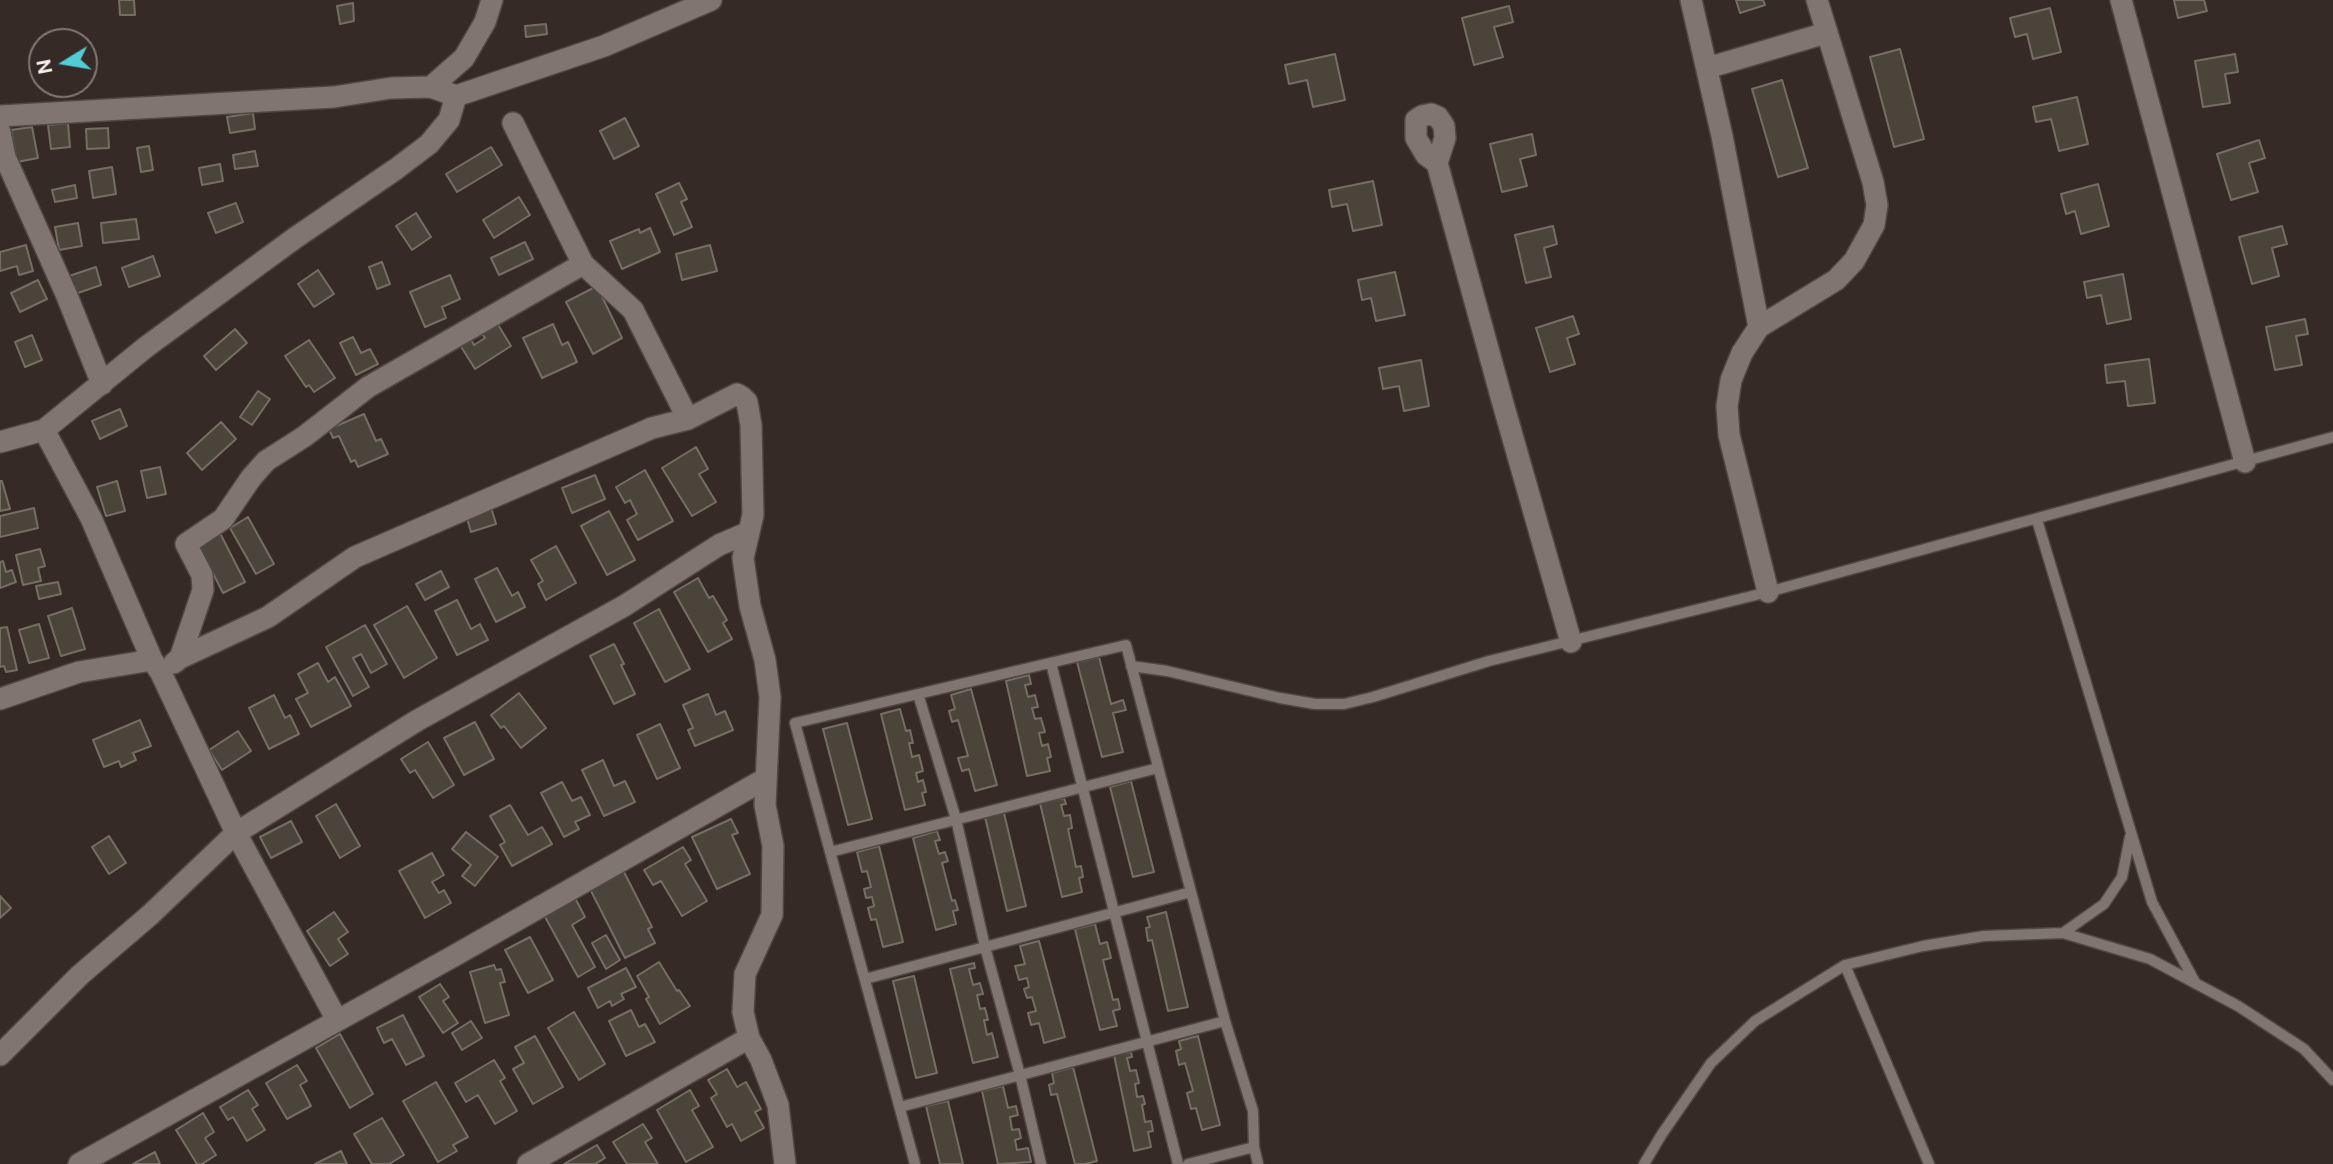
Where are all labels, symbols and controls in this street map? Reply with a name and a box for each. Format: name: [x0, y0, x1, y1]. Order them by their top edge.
north arrow: [28, 28, 98, 98]
text: N: [32, 57, 57, 76]

